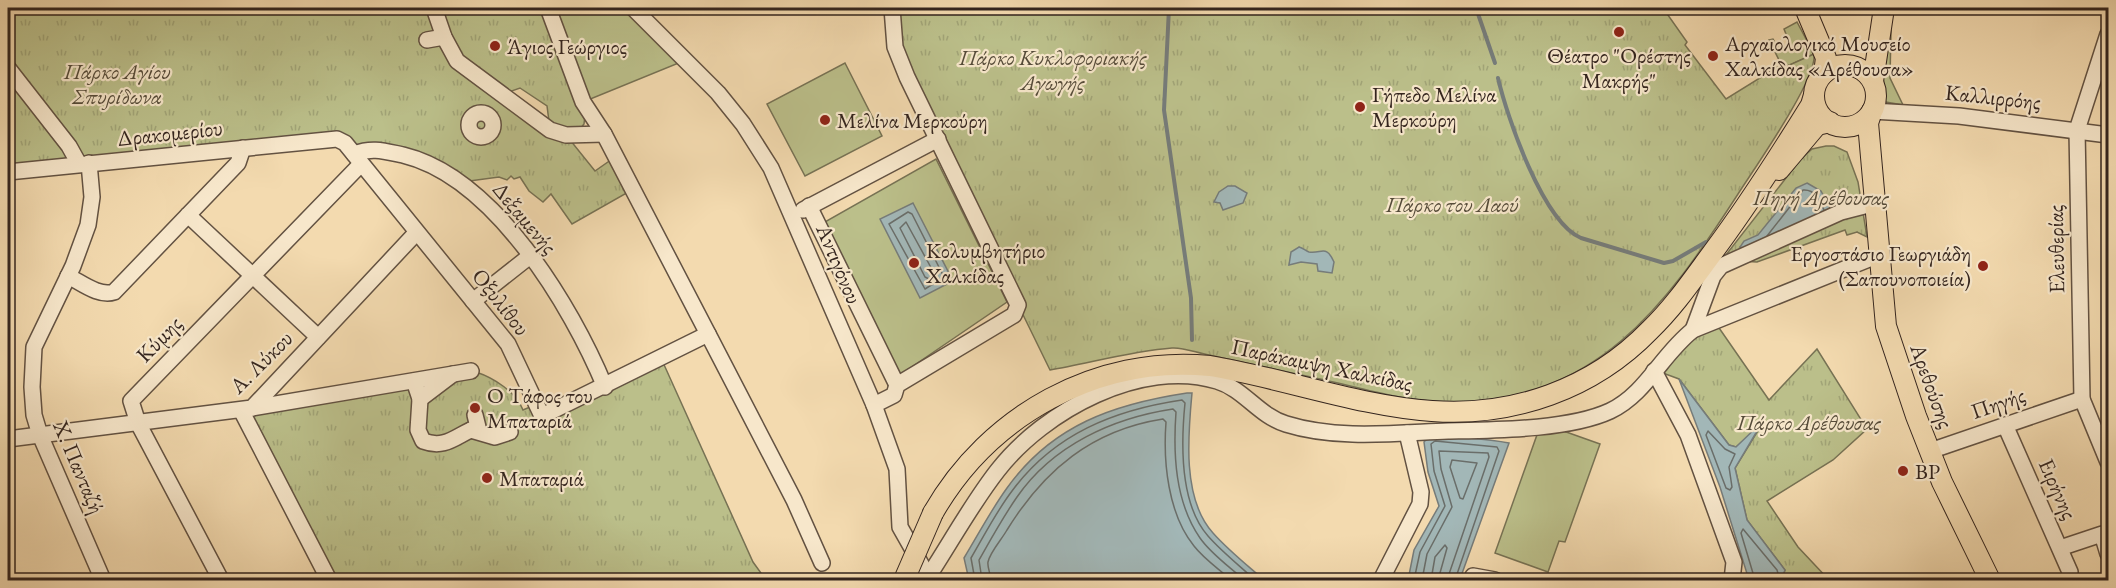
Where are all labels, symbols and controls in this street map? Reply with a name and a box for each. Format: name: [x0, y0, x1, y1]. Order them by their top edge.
marker: Θέατρο "Ορέστης Μακρής": [1612, 25, 1626, 39]
place label: Αρχαιολογικό Μουσείο Χαλκίδας «Αρέθουσα»: [1724, 29, 1914, 83]
place label: Άγιος Γεώργιος: [506, 32, 627, 61]
marker: Άγιος Γεώργιος: [488, 39, 502, 53]
place label: Θέατρο "Ορέστης Μακρής": [1547, 41, 1691, 95]
park label: Πάρκο Κυκλοφοριακής Αγωγής: [958, 43, 1147, 97]
marker: Αρχαιολογικό Μουσείο Χαλκίδας «Αρέθουσα»: [1706, 49, 1720, 63]
park label: Πάρκο Αγίου Σπυρίδωνα: [63, 57, 171, 111]
street label: Καλλιρρόης: [1944, 78, 2042, 116]
place label: Γήπεδο Μελίνα Μερκούρη: [1372, 80, 1497, 134]
marker: Γήπεδο Μελίνα Μερκούρη: [1353, 100, 1367, 114]
place label: Μελίνα Μερκούρη: [837, 106, 988, 135]
street label: Δρακομερίου: [116, 113, 224, 153]
marker: Μελίνα Μερκούρη: [818, 113, 832, 127]
street label: Δεξαμενής: [486, 176, 564, 260]
park label: Πηγή Αρέθουσας: [1752, 183, 1890, 212]
park label: Πάρκο του Λαού: [1385, 190, 1519, 219]
street label: Ελευθερίας: [2041, 204, 2071, 294]
street label: Αντιγόνου: [809, 219, 869, 308]
place label: Κολυμβητήριο Χαλκίδας: [925, 236, 1046, 290]
place label: Εργοστάσιο Γεωργιάδη (Σαπουνοποιεία): [1790, 239, 1971, 293]
marker: Κολυμβητήριο Χαλκίδας: [907, 256, 921, 270]
marker: Εργοστάσιο Γεωργιάδη (Σαπουνοποιεία): [1976, 259, 1990, 273]
street label: Οξυλίθου: [466, 262, 536, 342]
street label: Κύμης: [130, 309, 188, 369]
street label: Α. Λύκου: [222, 324, 299, 401]
street label: Παράκαμψη Χαλκίδας: [1229, 332, 1415, 398]
street label: Αρεθούσης: [1903, 339, 1961, 432]
street label: Πηγής: [1967, 380, 2029, 426]
place label: Ο Τάφος του Μπαταριά: [487, 381, 593, 435]
marker: Ο Τάφος του Μπαταριά: [468, 401, 482, 415]
park label: Πάρκο Αρέθουσας: [1736, 408, 1882, 437]
street label: Χ. Πανταζή: [46, 415, 112, 518]
street label: Ειρήνης: [2032, 454, 2084, 524]
place label: BP: [1915, 457, 1940, 486]
place label: Μπαταριά: [499, 464, 585, 493]
marker: BP: [1896, 464, 1910, 478]
marker: Μπαταριά: [480, 471, 494, 485]

